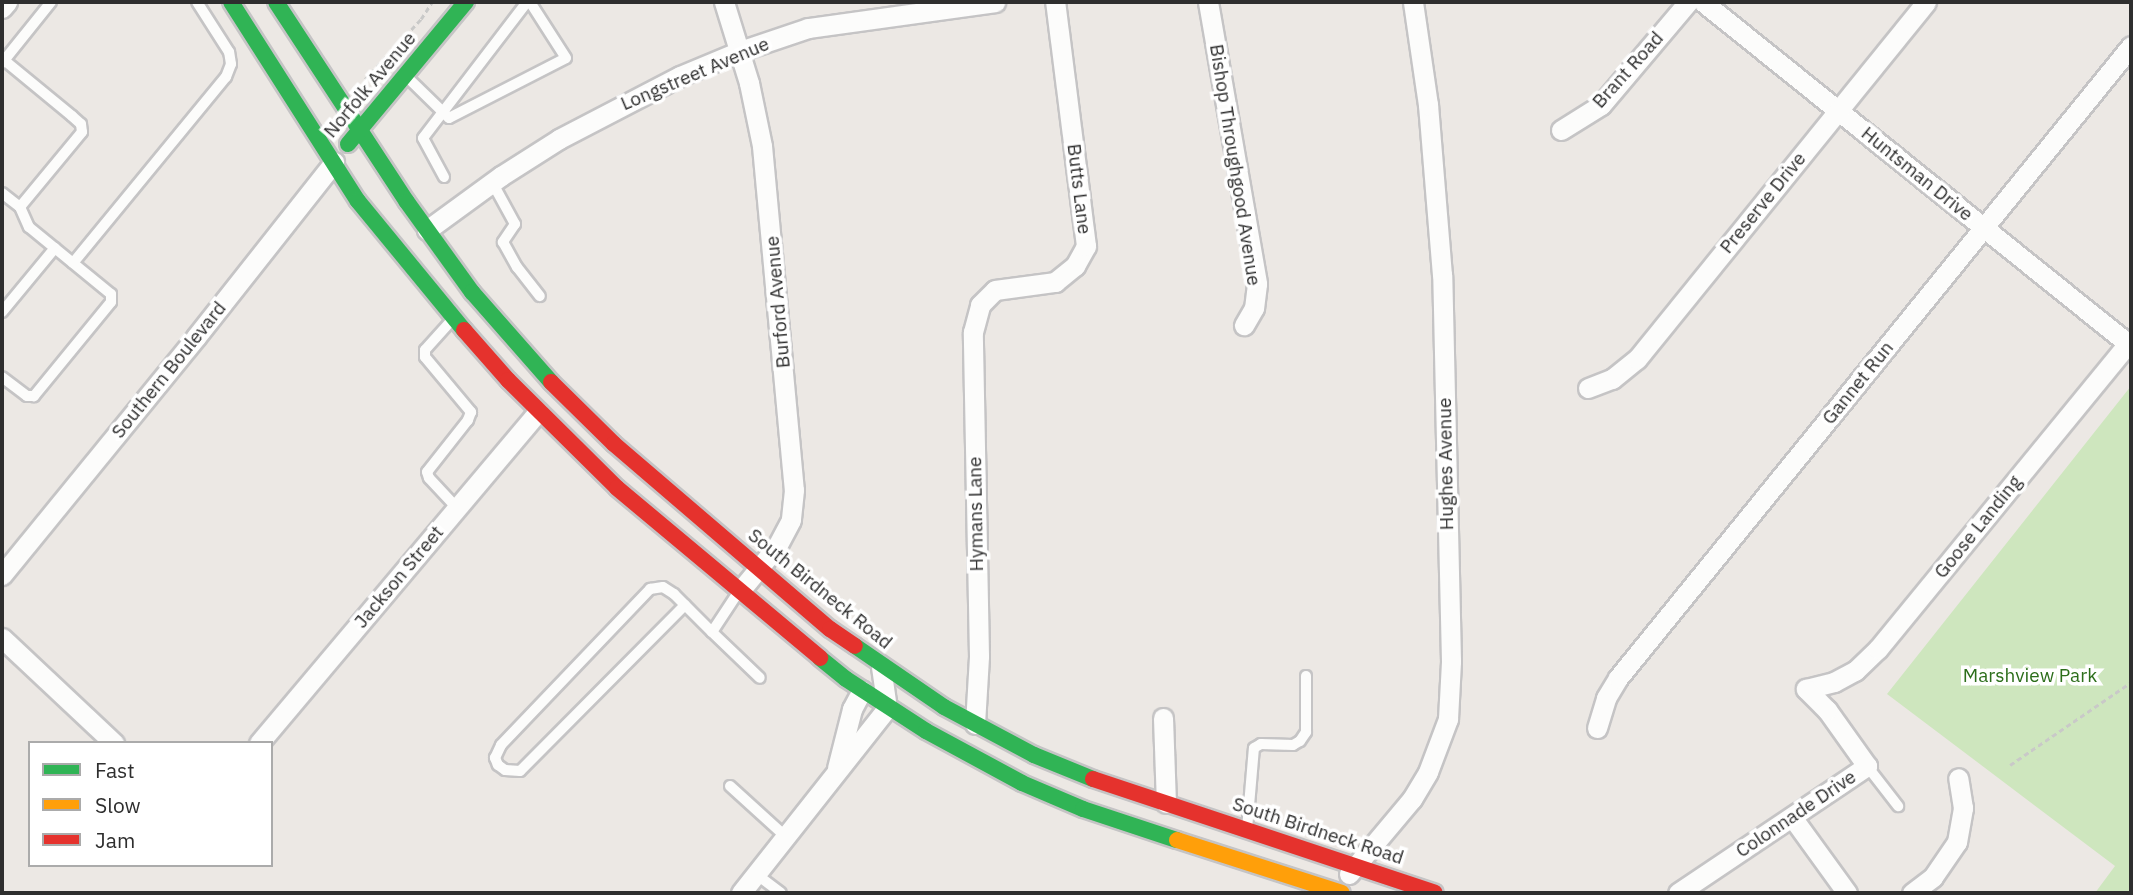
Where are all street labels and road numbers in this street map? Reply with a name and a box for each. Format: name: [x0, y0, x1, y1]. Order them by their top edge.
street label: Brant Road: [1588, 27, 1668, 113]
street label: Norfolk Avenue: [319, 28, 421, 142]
street label: Longstreet Avenue: [617, 32, 773, 116]
street label: Bishop Throughgood Avenue: [1205, 43, 1265, 287]
street label: Huntsman Drive: [1857, 122, 1977, 226]
street label: Butts Lane: [1062, 142, 1096, 236]
street label: Preserve Drive: [1715, 148, 1811, 258]
street label: Burford Avenue: [761, 235, 795, 369]
street label: Southern Boulevard: [107, 297, 231, 443]
street label: Gannet Run: [1818, 337, 1898, 429]
street label: Hughes Avenue: [1433, 397, 1459, 531]
street label: Hymans Lane: [964, 456, 988, 572]
street label: Goose Landing: [1930, 471, 2026, 583]
street label: Jackson Street: [350, 521, 448, 633]
street label: South Birdneck Road: [744, 524, 896, 654]
street label: Colonnade Drive: [1732, 765, 1860, 863]
street label: South Birdneck Road: [1230, 793, 1406, 869]

